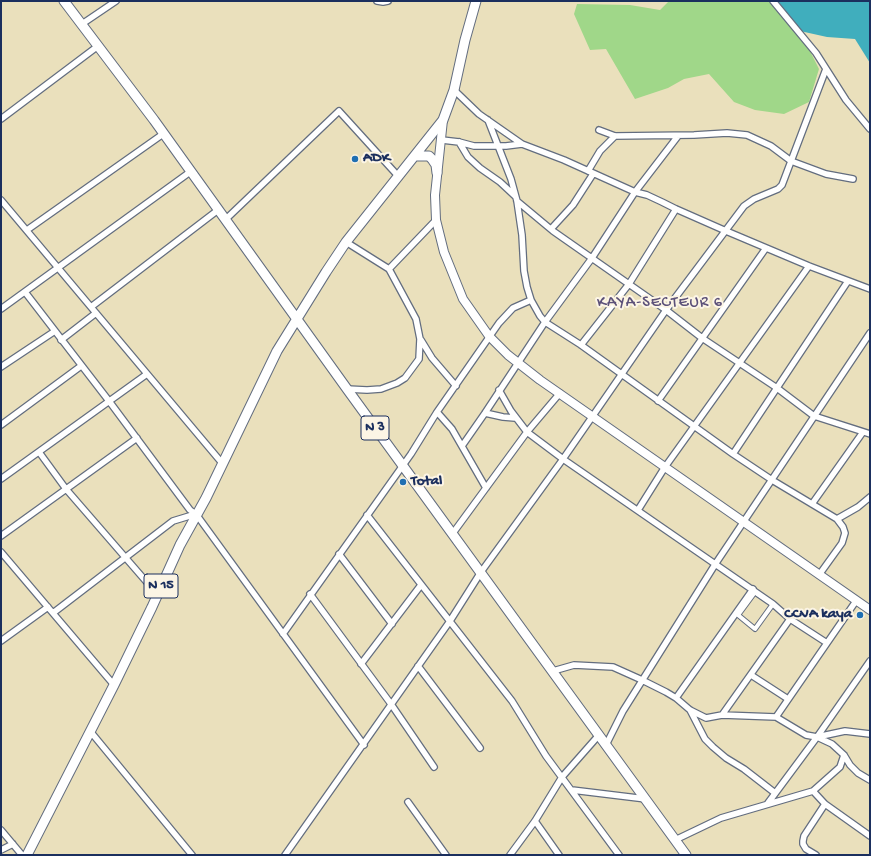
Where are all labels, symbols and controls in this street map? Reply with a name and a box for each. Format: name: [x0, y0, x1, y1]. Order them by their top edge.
place label: ADK: [363, 150, 390, 168]
marker: ADK: [350, 154, 360, 164]
district label: KAYA-SECTEUR 6: [597, 294, 723, 314]
road number: N 3: [361, 416, 389, 440]
place label: Total: [411, 473, 442, 491]
marker: Total: [398, 477, 408, 487]
road number: N 15: [144, 574, 178, 598]
place label: CCVA kaya: [784, 606, 852, 624]
marker: CCVA kaya: [855, 610, 865, 620]

